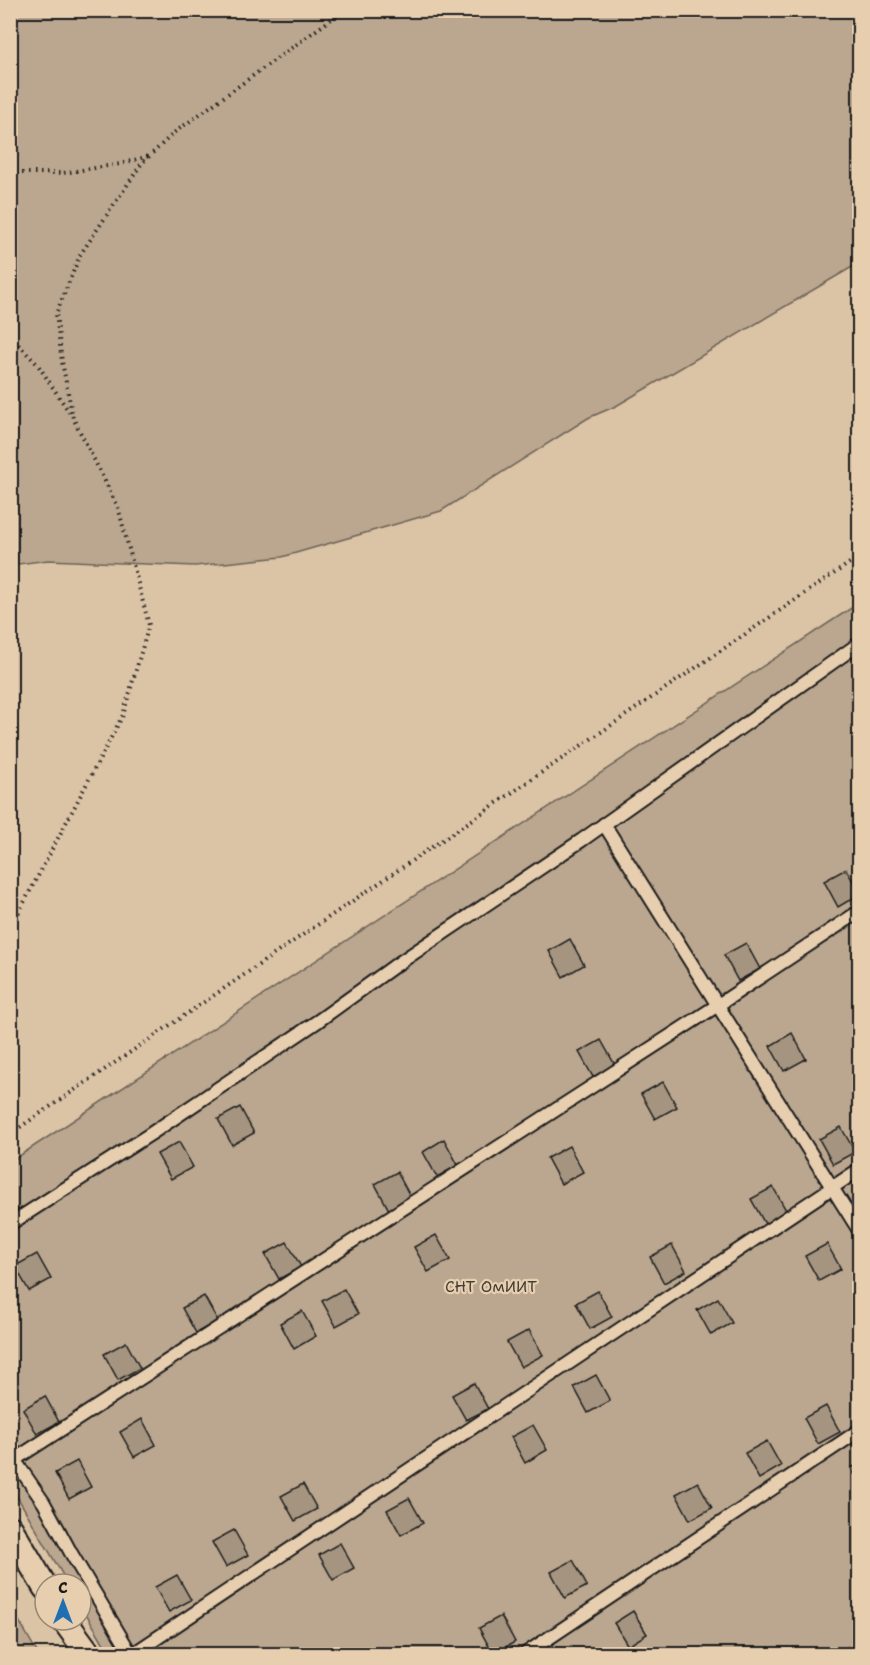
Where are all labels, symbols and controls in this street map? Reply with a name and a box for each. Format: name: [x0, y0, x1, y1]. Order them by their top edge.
park label: СНТ ОмИИТ: [445, 1276, 537, 1297]
north arrow: [33, 1572, 93, 1632]
text: С: [58, 1577, 68, 1598]

